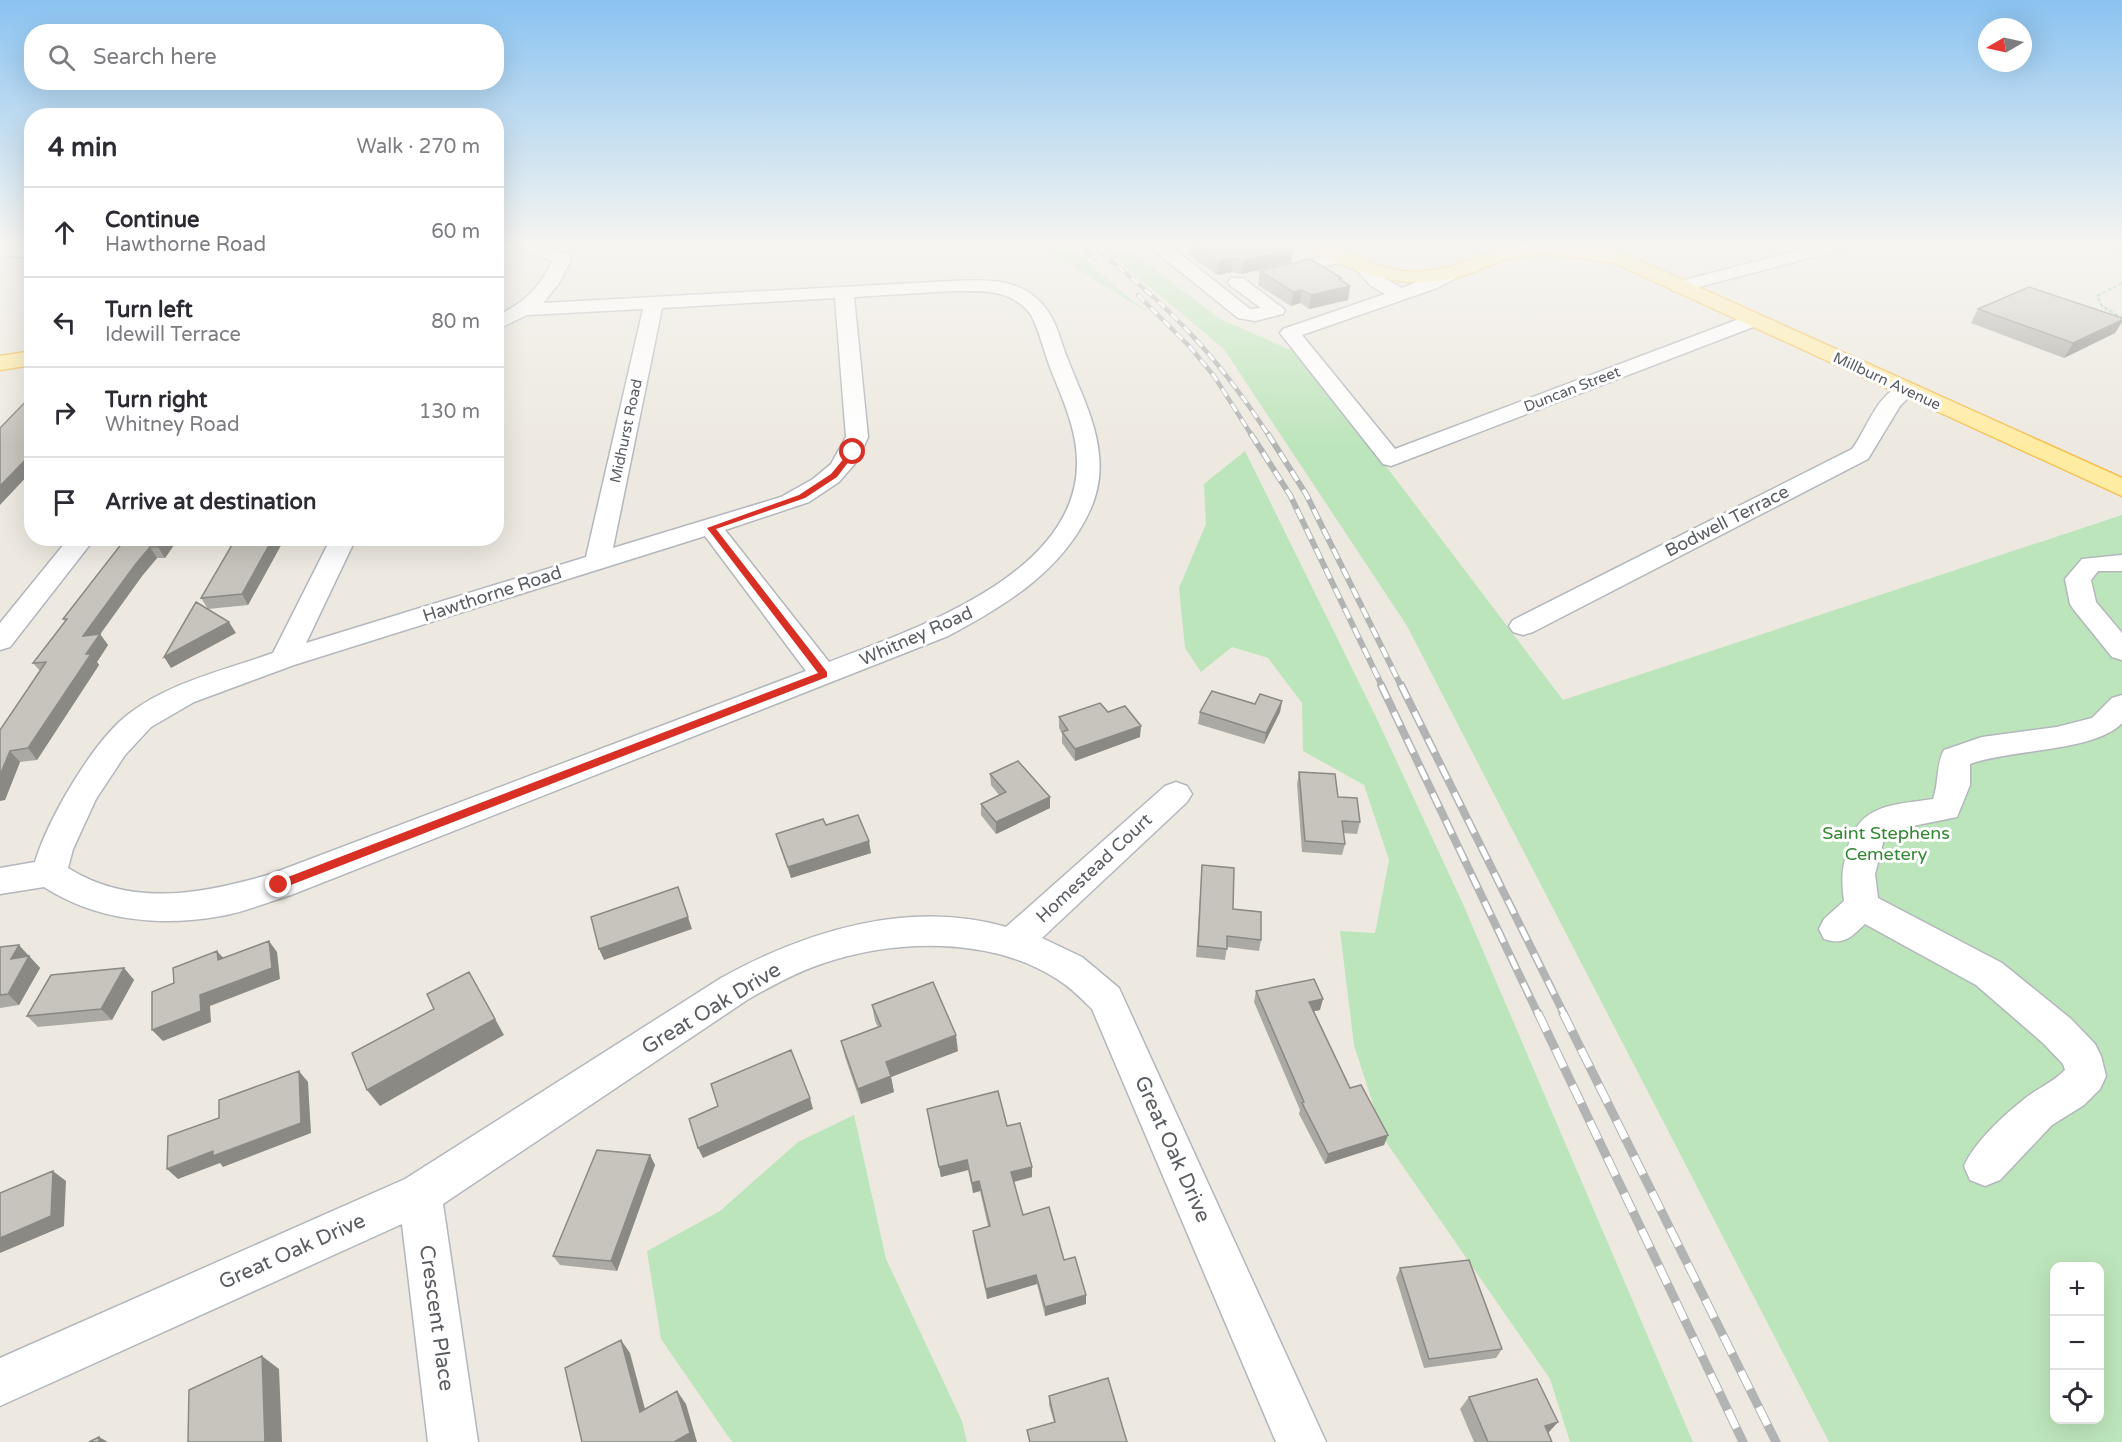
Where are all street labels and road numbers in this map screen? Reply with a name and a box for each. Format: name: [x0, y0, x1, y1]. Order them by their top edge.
street label: Millburn Avenue: [1830, 348, 1944, 414]
street label: Duncan Street: [1521, 362, 1623, 416]
street label: Midhurst Road: [606, 377, 646, 485]
street label: Bodwell Terrace: [1661, 480, 1793, 562]
street label: Hawthorne Road: [420, 561, 564, 627]
street label: Whitney Road: [856, 601, 976, 671]
street label: Homestead Court: [1031, 809, 1157, 927]
street label: Great Oak Drive: [637, 957, 785, 1060]
street label: Great Oak Drive: [1129, 1072, 1216, 1226]
street label: Great Oak Drive: [215, 1208, 369, 1295]
street label: Crescent Place: [414, 1243, 459, 1393]

